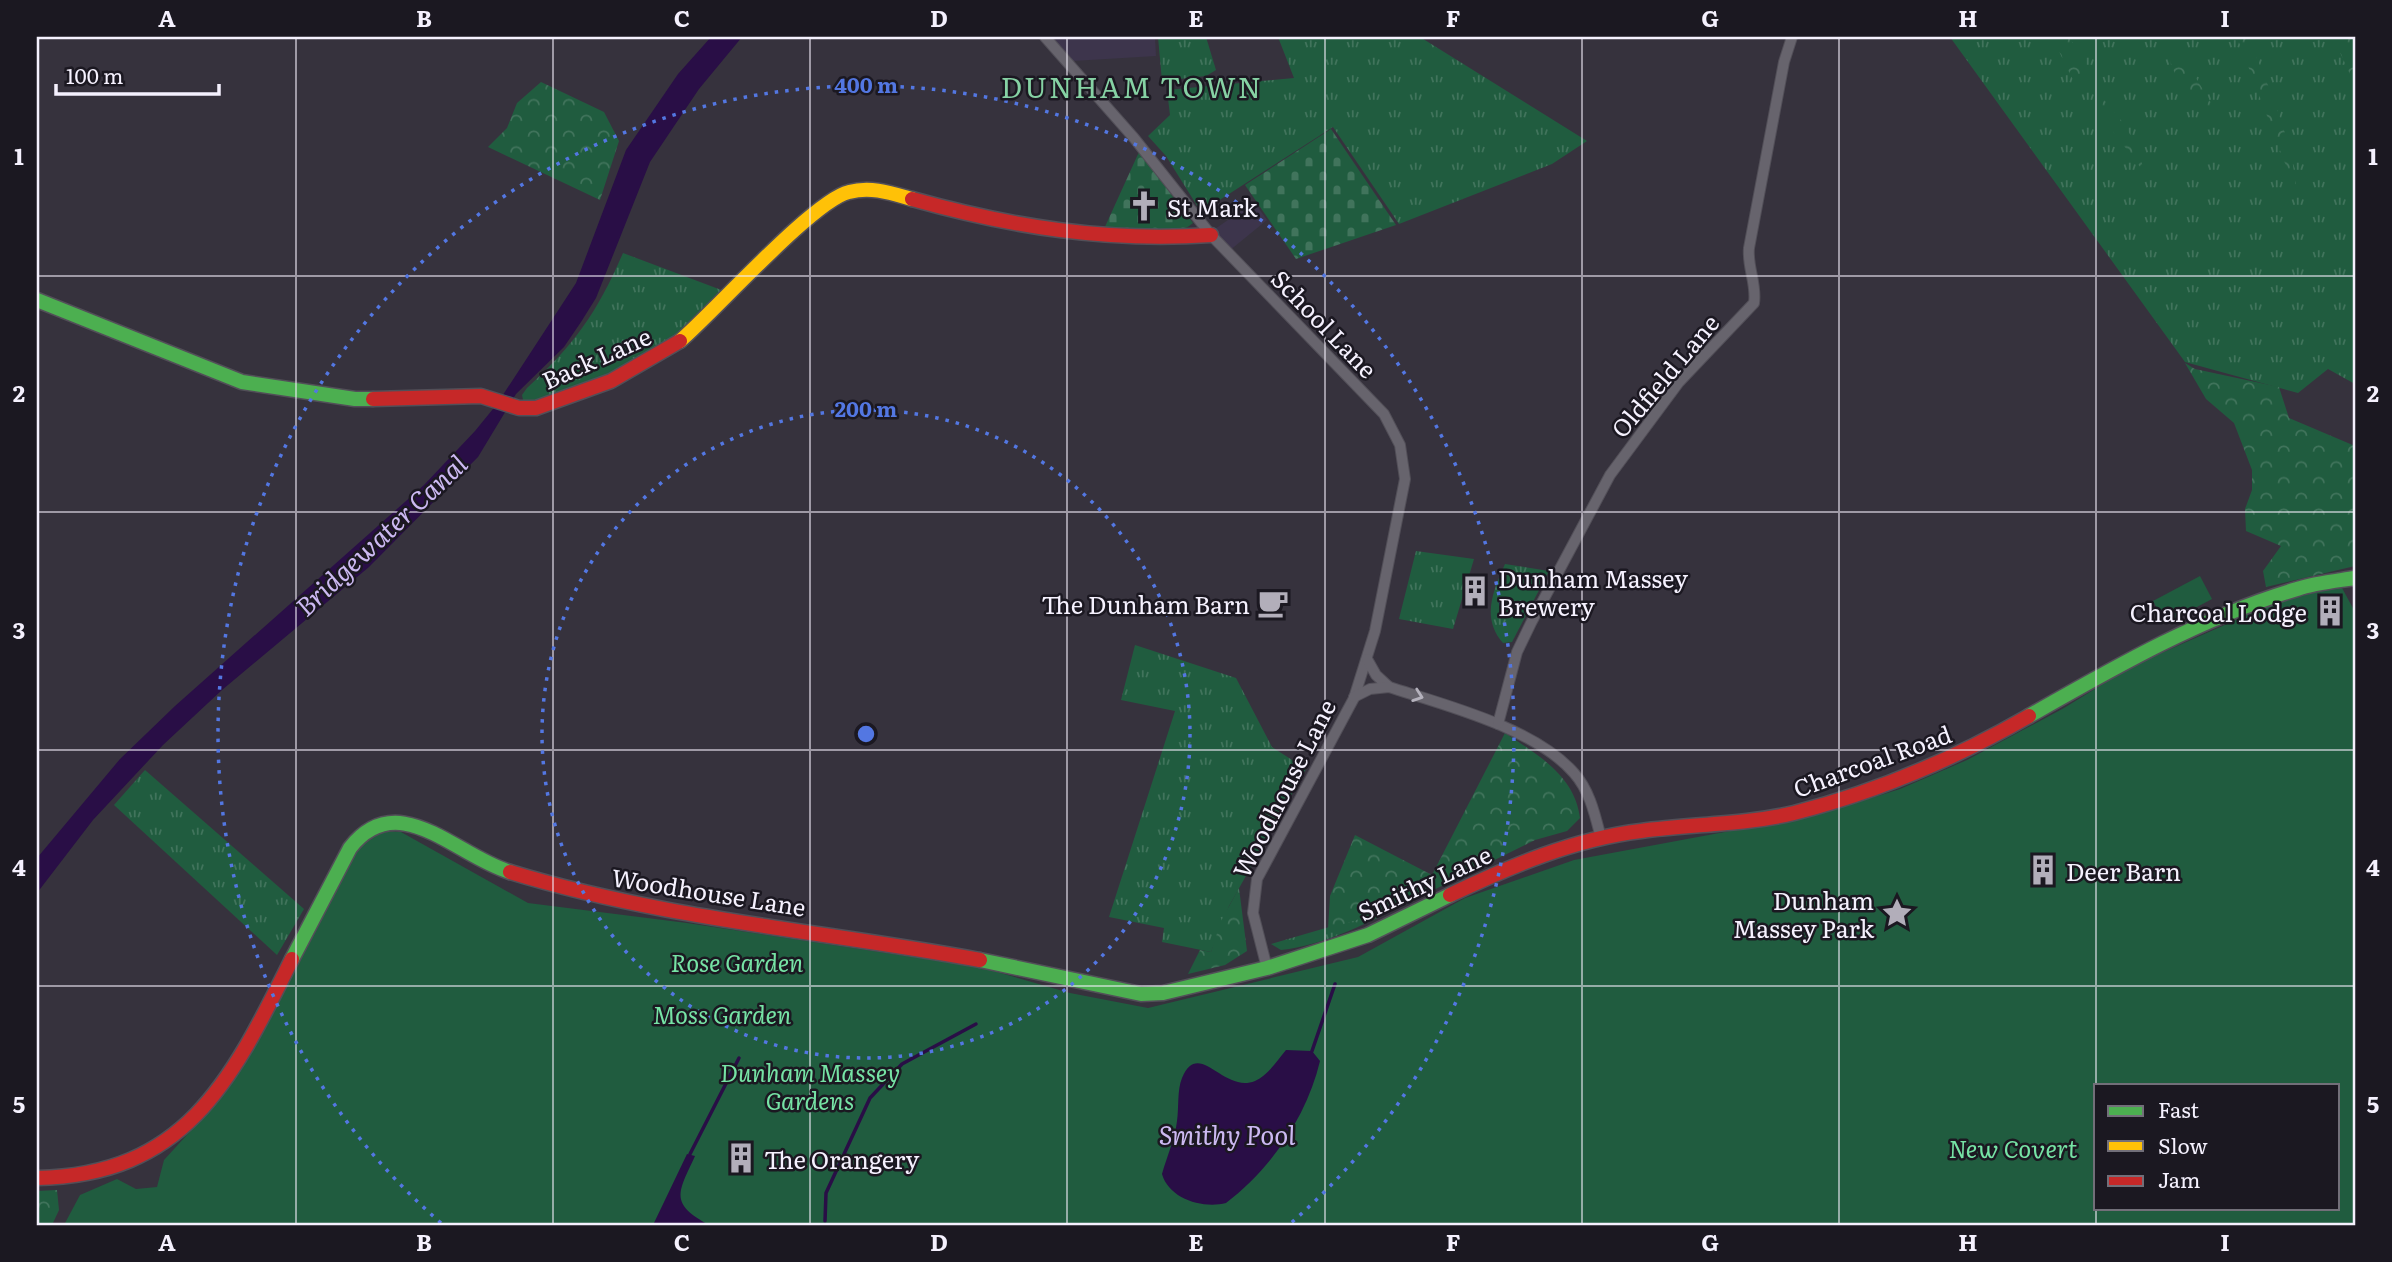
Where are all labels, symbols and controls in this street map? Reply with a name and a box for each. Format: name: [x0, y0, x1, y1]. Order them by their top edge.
text: A: [158, 0, 176, 34]
text: B: [416, 0, 432, 34]
text: C: [674, 0, 690, 34]
text: D: [930, 0, 948, 34]
text: E: [1188, 0, 1204, 34]
text: F: [1446, 0, 1461, 34]
text: G: [1701, 0, 1719, 34]
text: H: [1958, 0, 1978, 34]
text: I: [2220, 0, 2230, 34]
scale bar: [56, 52, 219, 96]
text: 100 m: [66, 59, 123, 90]
district label: DUNHAM TOWN: [1001, 65, 1263, 107]
text: 400 m: [834, 68, 898, 99]
text: 1: [14, 138, 24, 172]
text: 1: [2368, 138, 2378, 172]
church icon: St Mark: [1127, 189, 1161, 223]
place label: St Mark: [1167, 189, 1258, 224]
street label: School Lane: [1264, 261, 1386, 385]
street label: Oldfield Lane: [1602, 306, 1726, 444]
street label: Back Lane: [536, 317, 656, 397]
text: 2: [13, 375, 25, 409]
text: 2: [2367, 375, 2379, 409]
text: 200 m: [835, 392, 897, 423]
water label: Bridgewater Canal: [285, 444, 475, 624]
place label: Dunham Massey Brewery: [1498, 560, 1688, 623]
building icon: Dunham Massey Brewery: [1458, 574, 1492, 608]
place label: The Dunham Barn: [1041, 586, 1250, 621]
cafe icon: The Dunham Barn: [1256, 586, 1290, 620]
place label: Charcoal Lodge: [2130, 594, 2307, 629]
building icon: Charcoal Lodge: [2313, 594, 2347, 628]
text: 3: [13, 612, 25, 646]
text: 3: [2367, 612, 2379, 646]
one-way arrow: [1412, 688, 1424, 703]
street label: Woodhouse Lane: [1223, 693, 1343, 883]
street label: Charcoal Road: [1788, 715, 1956, 805]
centre of rings: [854, 722, 878, 746]
street label: Smithy Lane: [1351, 836, 1497, 928]
text: 4: [12, 849, 26, 883]
text: 4: [2366, 849, 2380, 883]
building icon: Deer Barn: [2026, 853, 2060, 887]
place label: Deer Barn: [2066, 853, 2181, 888]
street label: Woodhouse Lane: [609, 858, 809, 924]
place label: Dunham Massey Park: [1733, 882, 1874, 945]
place icon: Dunham Massey Park: [1880, 896, 1914, 930]
park label: Rose Garden: [671, 944, 803, 979]
park label: Moss Garden: [653, 996, 791, 1031]
park label: Dunham Massey Gardens: [720, 1054, 900, 1117]
legend: [2094, 1084, 2340, 1210]
text: 5: [13, 1086, 25, 1120]
text: 5: [2367, 1086, 2379, 1120]
text: Fast: [2158, 1093, 2199, 1124]
water label: Smithy Pool: [1159, 1114, 1296, 1153]
text: Slow: [2158, 1129, 2208, 1160]
park label: New Covert: [1949, 1130, 2078, 1165]
building icon: The Orangery: [724, 1141, 758, 1175]
place label: The Orangery: [764, 1141, 919, 1176]
text: Jam: [2158, 1163, 2200, 1194]
text: A: [158, 1224, 176, 1258]
text: B: [416, 1224, 432, 1258]
text: C: [674, 1224, 690, 1258]
text: D: [930, 1224, 948, 1258]
text: E: [1188, 1224, 1204, 1258]
text: F: [1446, 1224, 1461, 1258]
text: G: [1701, 1224, 1719, 1258]
text: H: [1958, 1224, 1978, 1258]
text: I: [2220, 1224, 2230, 1258]

